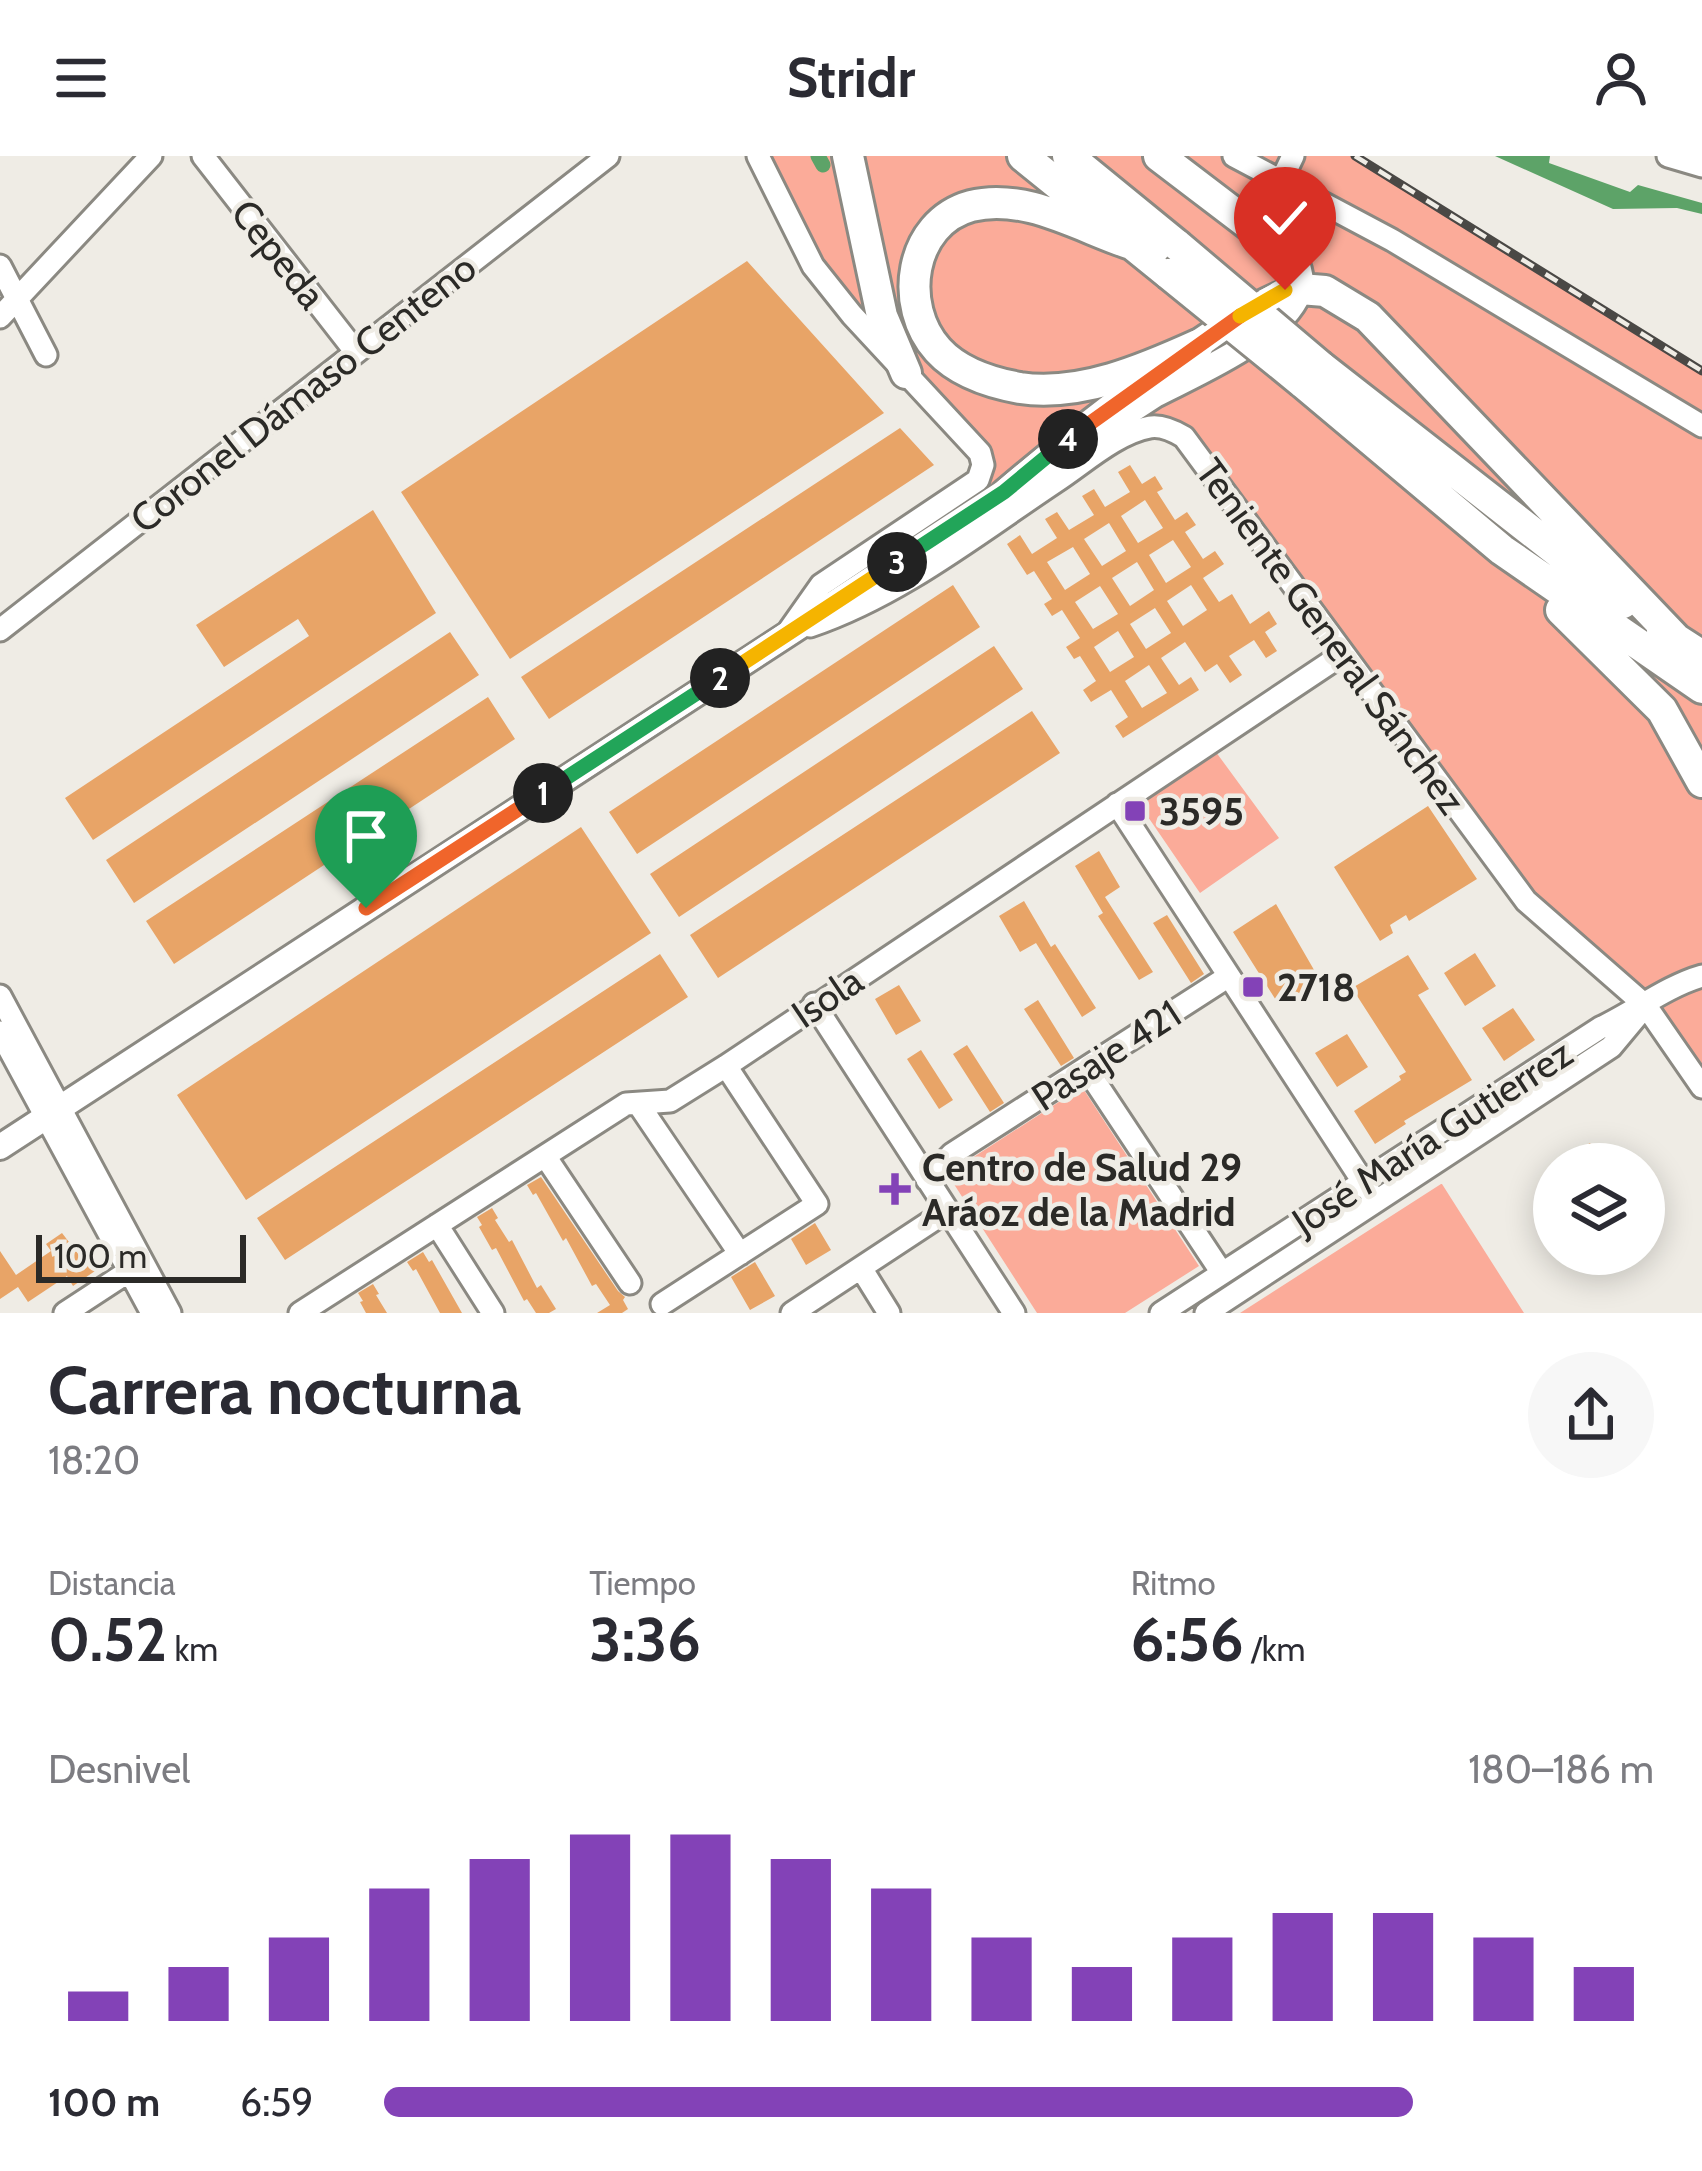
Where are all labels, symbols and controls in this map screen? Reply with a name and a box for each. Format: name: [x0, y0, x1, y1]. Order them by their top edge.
icon: menu: [48, 45, 114, 111]
text: Stridr: [787, 45, 915, 111]
icon: person: [1588, 45, 1654, 111]
pin: [1234, 167, 1336, 290]
icon: check: [1252, 185, 1318, 251]
street label: Cepeda: [221, 190, 337, 318]
street label: Coronel Dámaso Centeno: [121, 243, 485, 543]
pin: 4: [1038, 409, 1098, 469]
text: 4: [1058, 419, 1078, 459]
street label: Teniente General Sánchez: [1186, 449, 1476, 823]
pin: 3: [867, 532, 927, 592]
text: 3: [888, 542, 906, 582]
pin: 2: [690, 648, 750, 708]
text: 2: [711, 658, 729, 698]
pin: 1: [513, 763, 573, 823]
text: 1: [537, 773, 549, 813]
pin: [315, 785, 417, 908]
place label: 3595: [1159, 787, 1244, 835]
marker: 3595: [1122, 798, 1148, 824]
icon: arrive: [333, 803, 399, 869]
street label: Isola: [782, 956, 872, 1038]
place label: 2718: [1277, 963, 1355, 1011]
marker: 2718: [1240, 974, 1266, 1000]
street label: Pasaje 421: [1022, 989, 1190, 1121]
street label: José María Gutierrez: [1282, 1029, 1581, 1246]
place label: Centro de Salud 29 Aráoz de la Madrid: [922, 1143, 1242, 1236]
map controls: [1533, 1143, 1665, 1275]
button: layers: [1533, 1143, 1665, 1275]
marker: Centro de Salud 29 Aráoz de la Madrid: [879, 1173, 911, 1205]
scale bar: [36, 1229, 246, 1282]
text: 100 m: [54, 1236, 147, 1276]
text: Carrera nocturna: [48, 1350, 521, 1431]
button: share: [1528, 1352, 1654, 1478]
text: 18:20: [48, 1436, 140, 1484]
text: Distancia: [48, 1563, 176, 1603]
text: Tiempo: [589, 1563, 696, 1603]
text: Ritmo: [1131, 1563, 1216, 1603]
text: 0.52: [48, 1603, 167, 1676]
text: 3:36: [589, 1603, 701, 1676]
text: 6:56: [1131, 1603, 1244, 1676]
text: km: [167, 1629, 218, 1669]
text: /km: [1244, 1629, 1305, 1669]
text: Desnivel: [48, 1745, 190, 1793]
text: 180–186 m: [1468, 1745, 1654, 1793]
text: 100 m: [48, 2078, 160, 2126]
text: 6:59: [240, 2078, 314, 2126]

